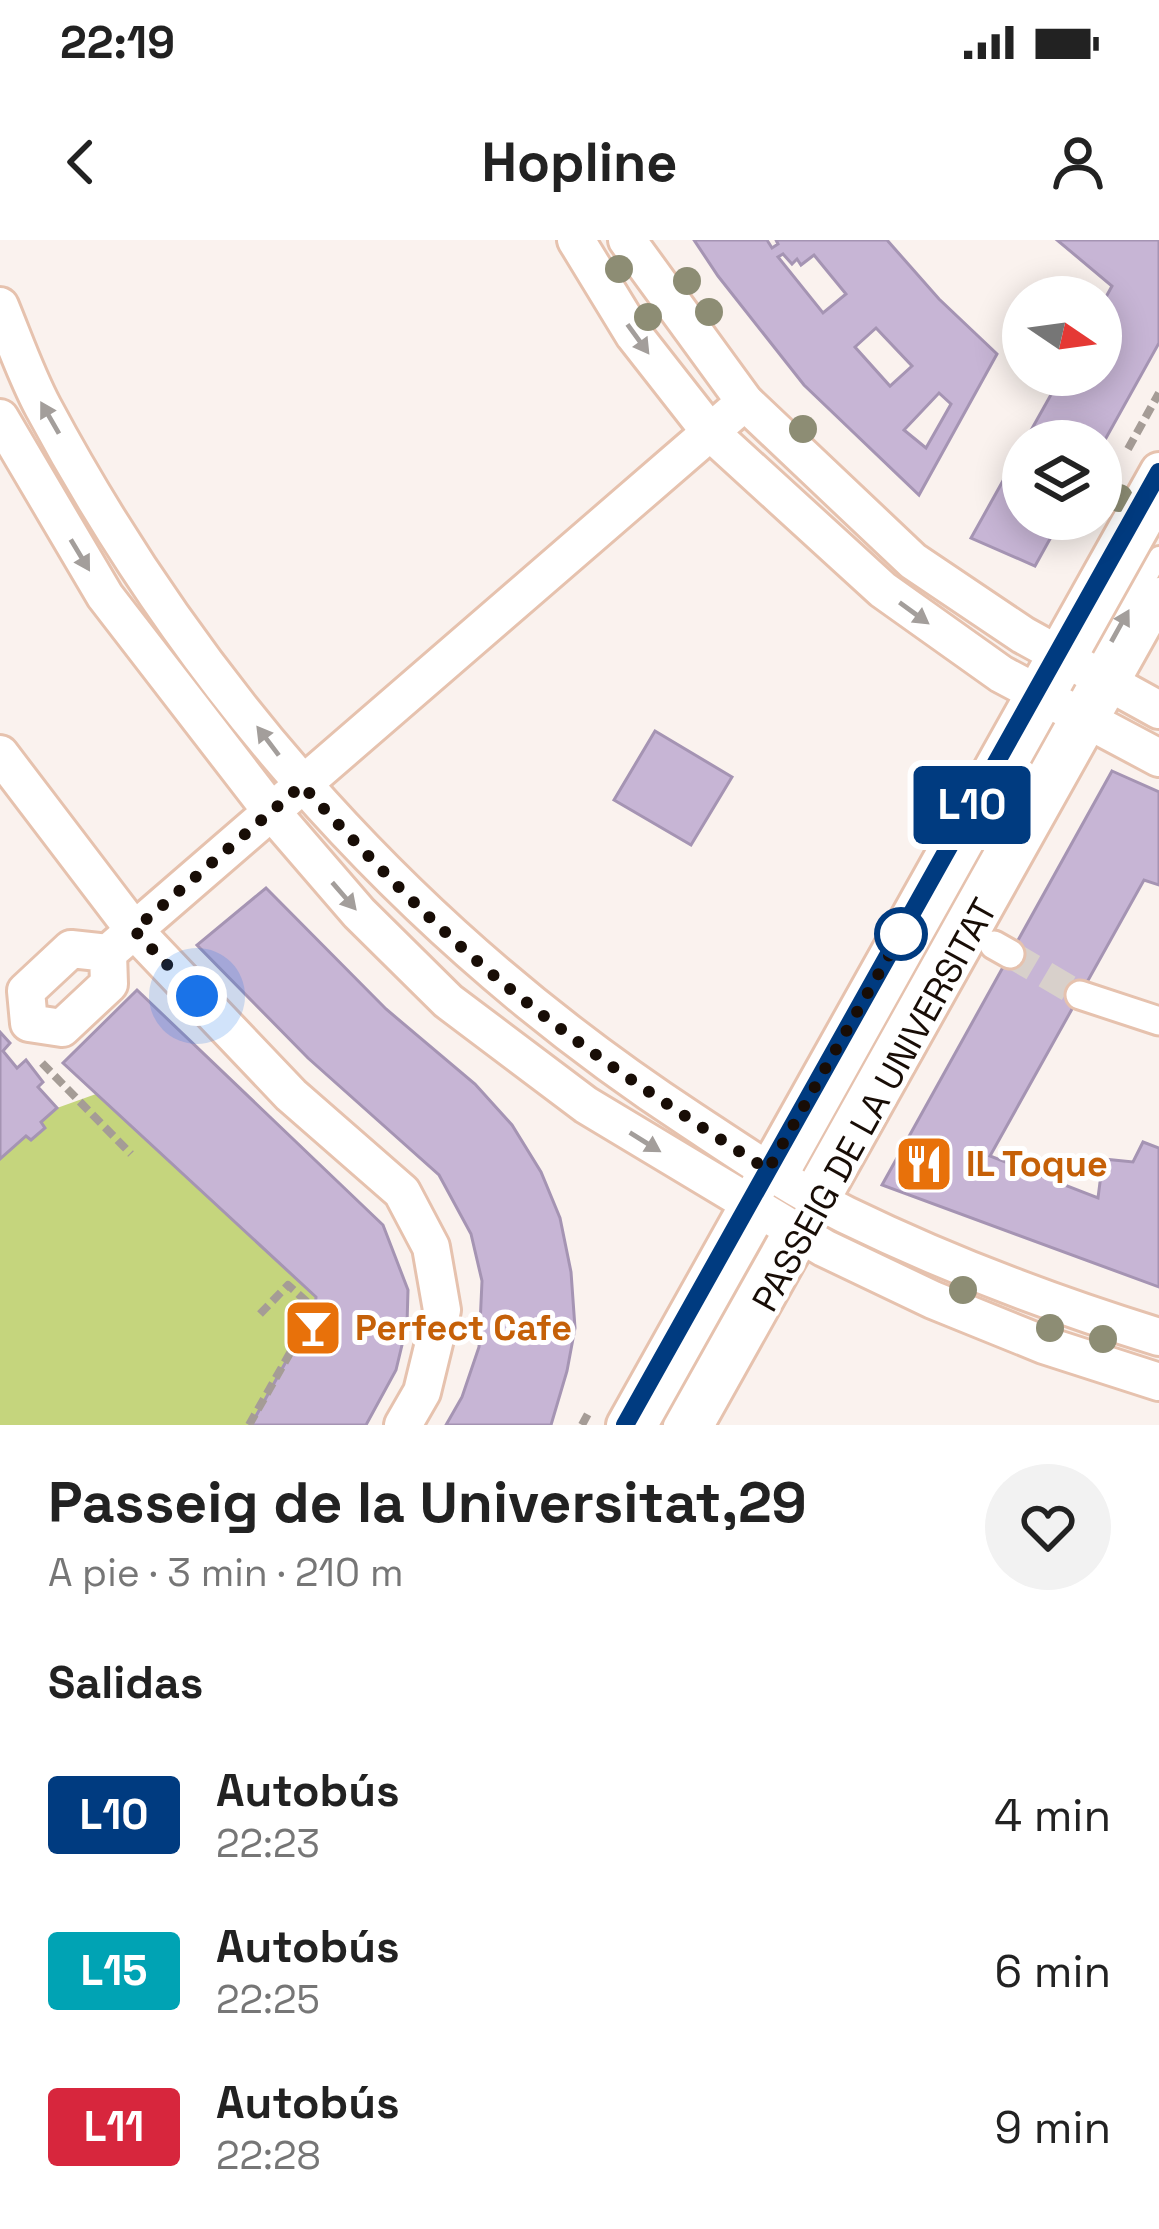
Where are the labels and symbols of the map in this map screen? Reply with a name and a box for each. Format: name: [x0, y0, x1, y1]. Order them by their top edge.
north arrow: [1002, 276, 1122, 396]
one-way arrow: [626, 323, 649, 355]
one-way arrow: [40, 401, 61, 435]
one-way arrow: [69, 538, 90, 572]
one-way arrow: [898, 600, 929, 624]
one-way arrow: [1108, 610, 1129, 643]
one-way arrow: [256, 725, 280, 756]
line badge: L10: [903, 766, 1041, 844]
one-way arrow: [331, 881, 357, 911]
street label: PASSEIG DE LA UNIVERSITAT: [742, 890, 1008, 1320]
unlabelled marker: [876, 909, 926, 959]
your location: [167, 966, 227, 1026]
one-way arrow: [628, 1131, 662, 1152]
restaurant icon: IL Toque: [893, 1133, 955, 1195]
place label: IL Toque: [966, 1141, 1108, 1187]
bar icon: Perfect Cafe: [282, 1297, 344, 1359]
place label: Perfect Cafe: [355, 1305, 572, 1351]

